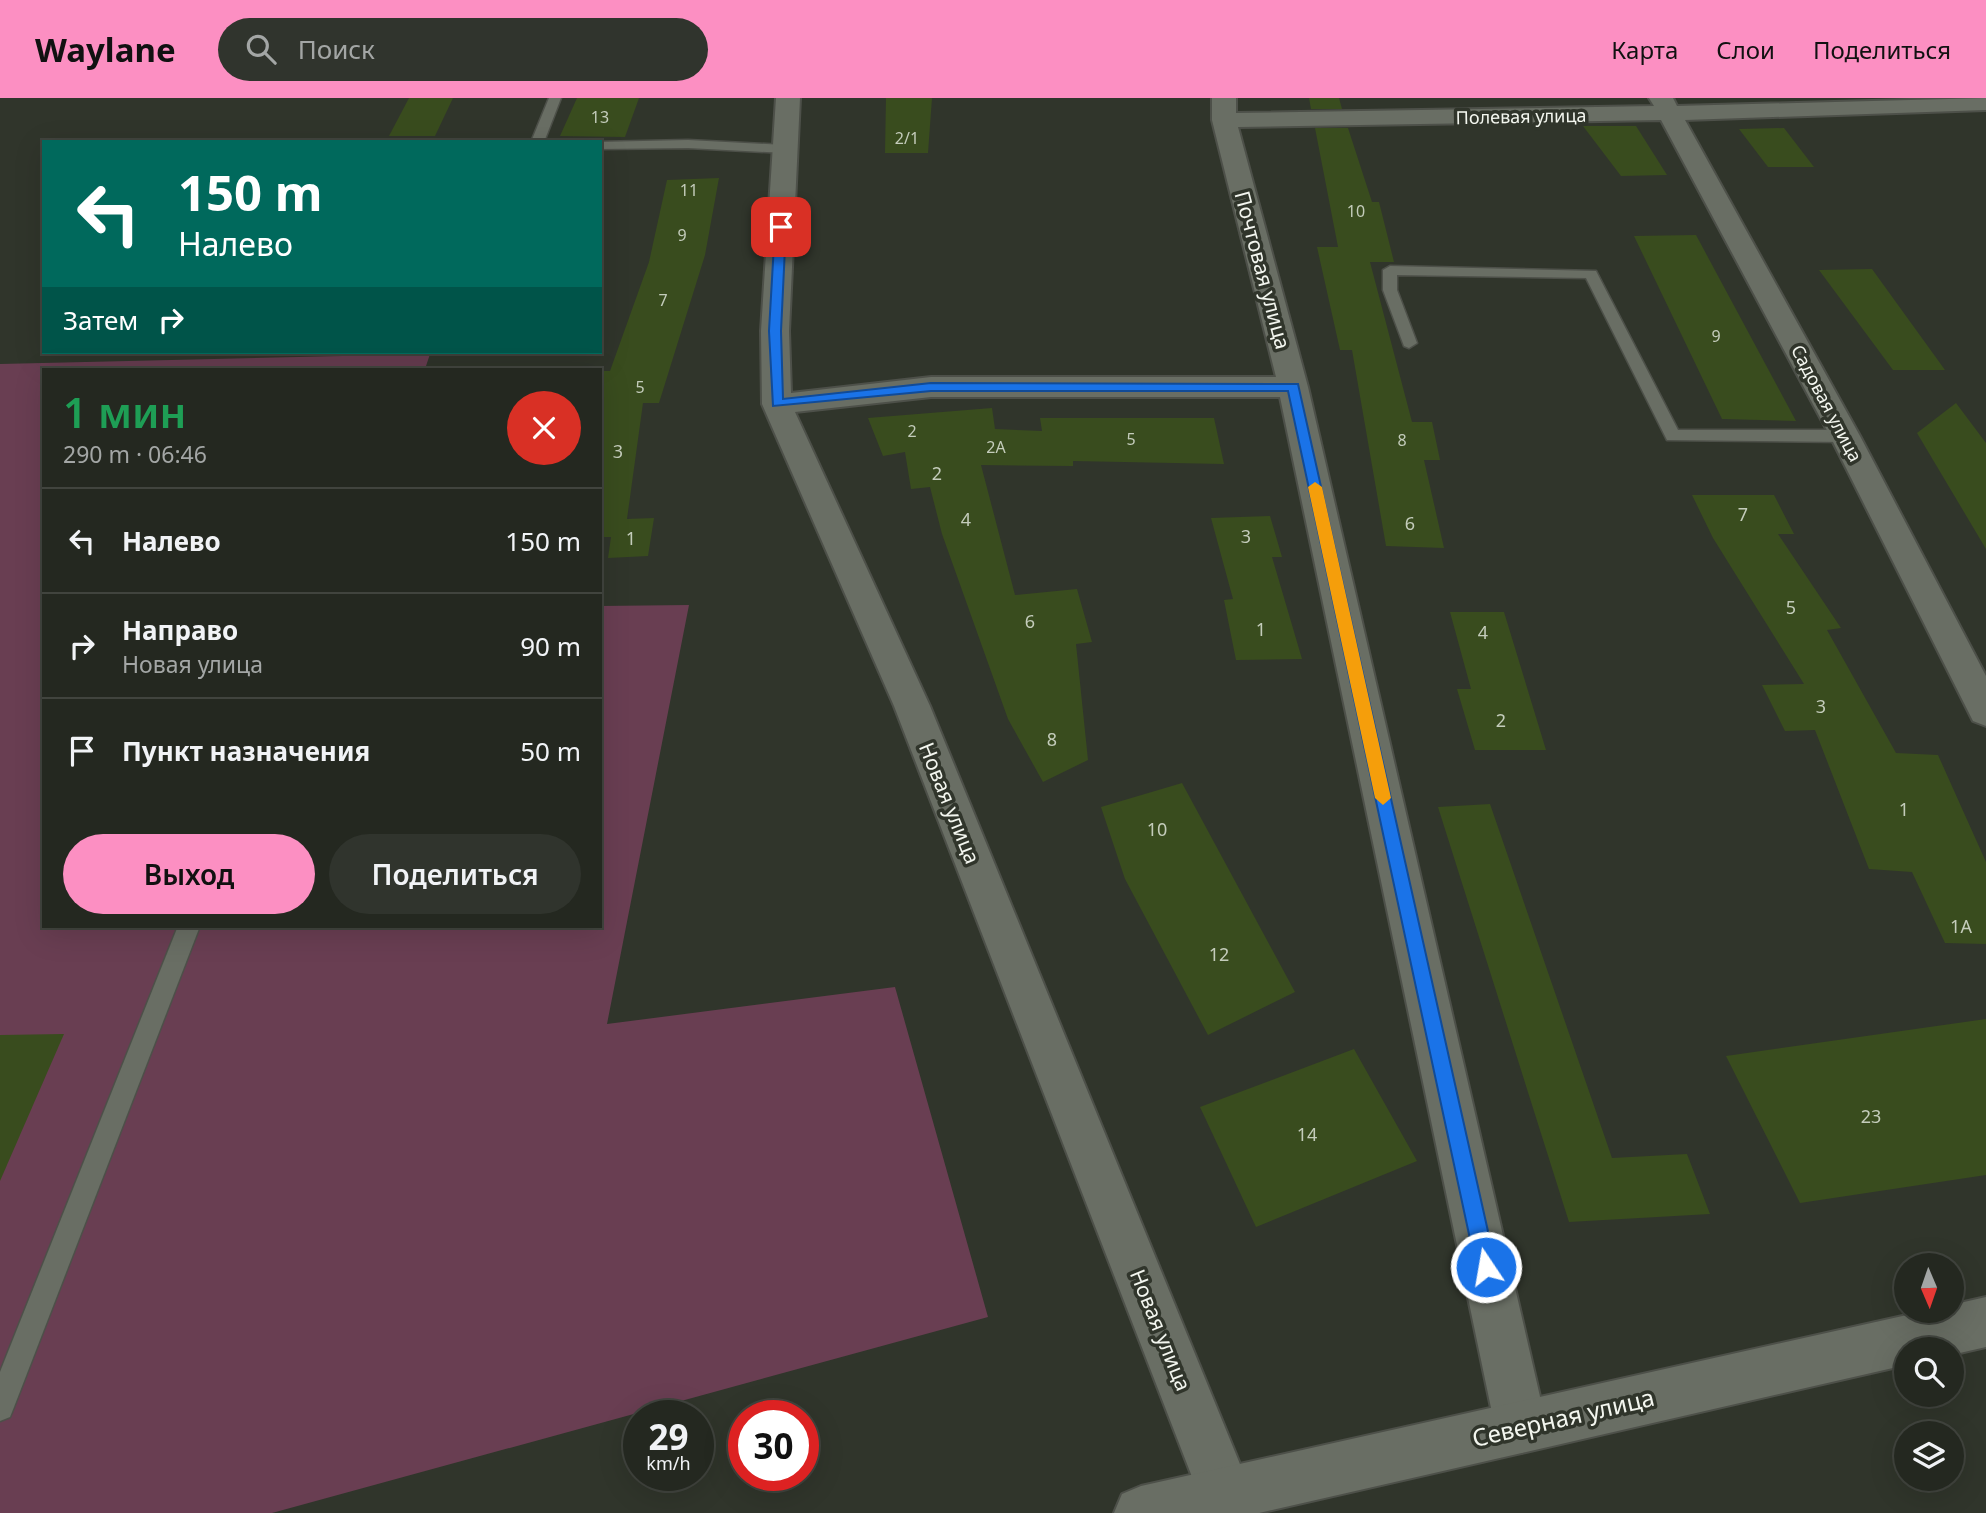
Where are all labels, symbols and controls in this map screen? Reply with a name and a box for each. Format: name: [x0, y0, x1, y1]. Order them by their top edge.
search box: [218, 18, 708, 81]
text: Waylane: [35, 27, 176, 72]
icon: search: [242, 30, 280, 68]
text: Поиск: [298, 31, 375, 67]
text: Карта: [1611, 33, 1678, 66]
text: Слои: [1716, 33, 1775, 66]
text: Поделиться: [1813, 33, 1951, 66]
street label: Полевая улица: [1455, 103, 1587, 129]
house number: 13: [591, 106, 609, 128]
house number: 2/1: [895, 127, 919, 149]
text: 150 m: [178, 159, 323, 225]
icon: left: [63, 168, 154, 259]
house number: 11: [680, 179, 698, 201]
street label: Почтовая улица: [1228, 188, 1298, 352]
pin: [751, 197, 811, 257]
house number: 10: [1347, 200, 1365, 222]
icon: arrive: [762, 208, 800, 246]
text: Налево: [178, 222, 293, 265]
house number: 9: [677, 224, 687, 246]
house number: 7: [658, 289, 668, 311]
icon: right: [152, 301, 190, 339]
text: Затем: [63, 302, 138, 338]
house number: 9: [1711, 325, 1721, 347]
street label: Садовая улица: [1786, 340, 1868, 466]
house number: 5: [635, 376, 645, 398]
text: 1 мин: [63, 383, 186, 440]
button: close: [507, 391, 581, 465]
house number: 2: [907, 420, 917, 442]
house number: 5: [1126, 428, 1136, 450]
house number: 8: [1397, 429, 1407, 451]
house number: 2А: [986, 436, 1006, 458]
text: 290 m · 06:46: [63, 438, 207, 470]
house number: 3: [613, 439, 623, 463]
house number: 2: [932, 461, 942, 485]
house number: 7: [1738, 502, 1748, 526]
house number: 4: [961, 507, 971, 531]
house number: 6: [1405, 511, 1415, 535]
icon: left: [63, 522, 101, 560]
text: Налево: [122, 523, 221, 559]
text: 150 m: [505, 523, 581, 559]
house number: 3: [1241, 524, 1251, 548]
house number: 1: [626, 526, 636, 550]
house number: 5: [1786, 595, 1796, 619]
house number: 6: [1025, 609, 1035, 633]
text: Направо: [122, 612, 238, 648]
house number: 1: [1256, 617, 1266, 641]
house number: 4: [1478, 620, 1488, 644]
icon: right: [63, 627, 101, 665]
text: 90 m: [520, 628, 581, 664]
text: Новая улица: [122, 648, 263, 680]
house number: 3: [1816, 694, 1826, 718]
house number: 2: [1496, 708, 1506, 732]
house number: 8: [1047, 727, 1057, 751]
icon: arrive: [63, 732, 101, 770]
text: Пункт назначения: [122, 733, 370, 769]
text: 50 m: [520, 733, 581, 769]
street label: Новая улица: [913, 738, 987, 868]
house number: 1: [1899, 797, 1909, 821]
house number: 10: [1147, 817, 1167, 841]
button: Выход: [63, 834, 315, 914]
button: Поделиться: [329, 834, 581, 914]
house number: 1А: [1950, 914, 1972, 938]
house number: 12: [1209, 942, 1229, 966]
house number: 23: [1861, 1104, 1881, 1128]
house number: 14: [1297, 1122, 1317, 1146]
position arrow: [1449, 1230, 1523, 1304]
north arrow: [1894, 1253, 1964, 1323]
map controls: [1894, 1253, 1964, 1491]
street label: Новая улица: [1124, 1265, 1198, 1395]
button: search: [1894, 1337, 1964, 1407]
street label: Северная улица: [1469, 1380, 1657, 1454]
speed limit sign: 30: [728, 1400, 819, 1491]
text: 29: [648, 1413, 689, 1460]
button: layers: [1894, 1421, 1964, 1491]
text: km/h: [646, 1451, 691, 1475]

